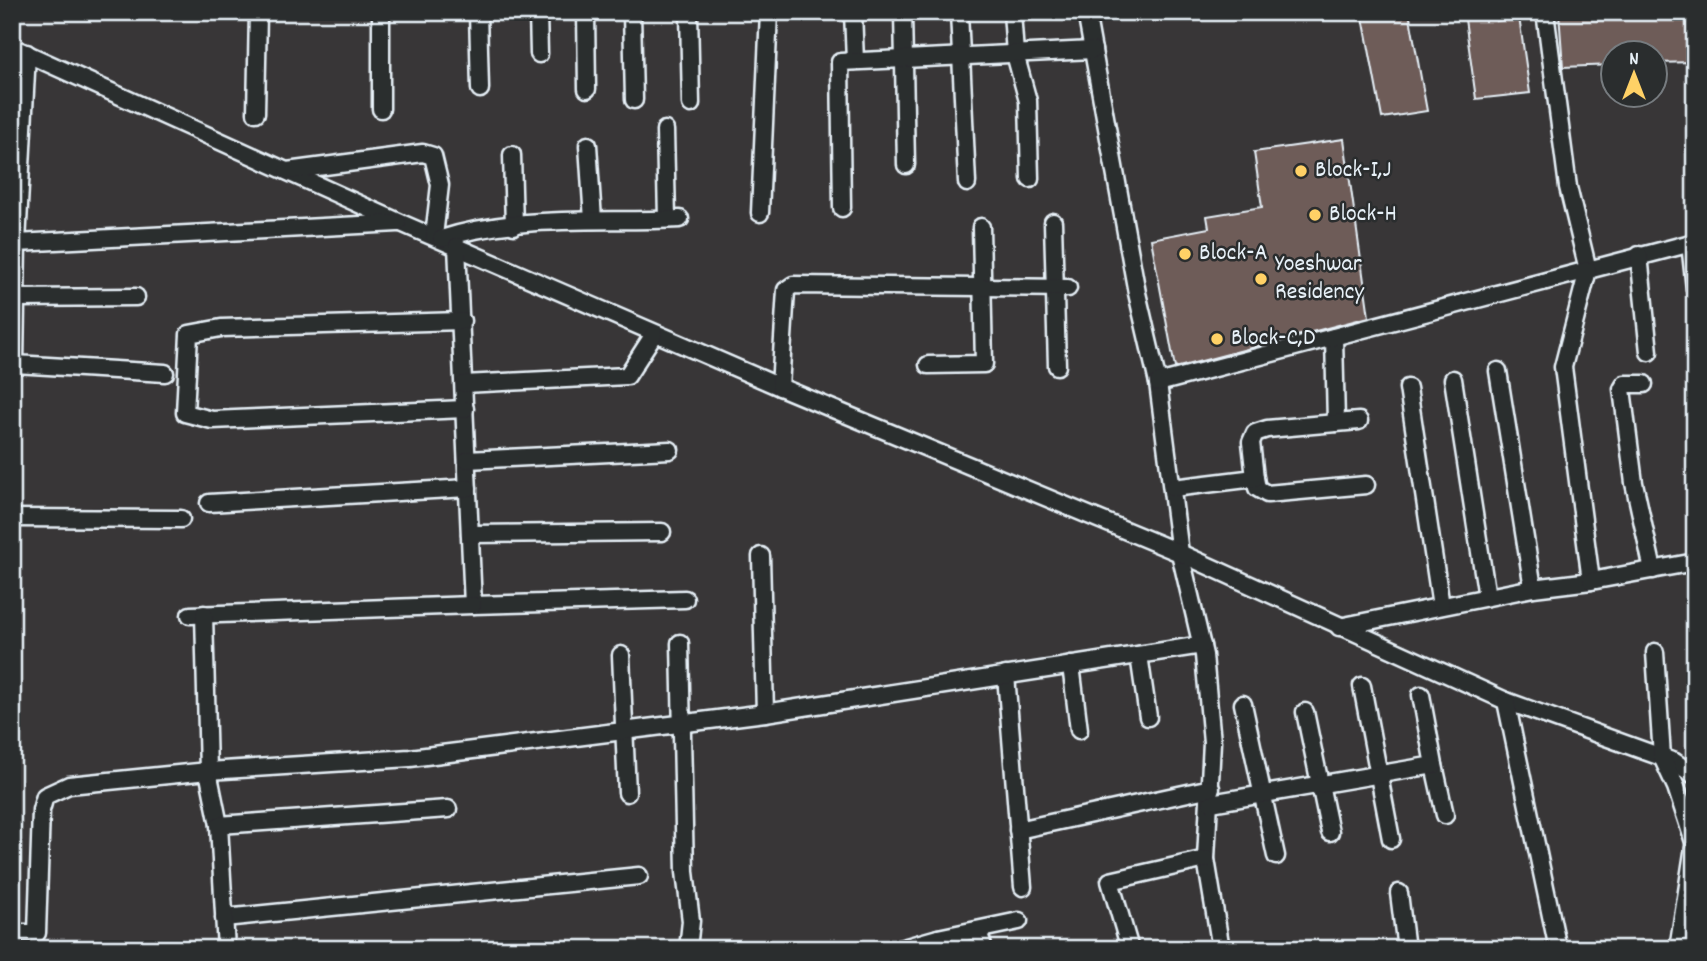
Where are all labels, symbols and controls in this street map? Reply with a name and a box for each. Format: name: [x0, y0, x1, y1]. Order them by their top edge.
north arrow: [1598, 38, 1668, 108]
text: N: [1629, 47, 1639, 74]
place label: Block-I,J: [1315, 154, 1391, 188]
marker: Block-I,J: [1293, 163, 1309, 179]
place label: Block-H: [1329, 198, 1397, 232]
marker: Block-H: [1307, 207, 1323, 223]
place label: Block-A: [1199, 237, 1268, 271]
marker: Block-A: [1177, 246, 1193, 262]
place label: Yoeshwar Residency: [1275, 248, 1365, 310]
marker: Yoeshwar Residency: [1253, 271, 1269, 287]
place label: Block-C,D: [1231, 322, 1315, 356]
marker: Block-C,D: [1209, 331, 1225, 347]

